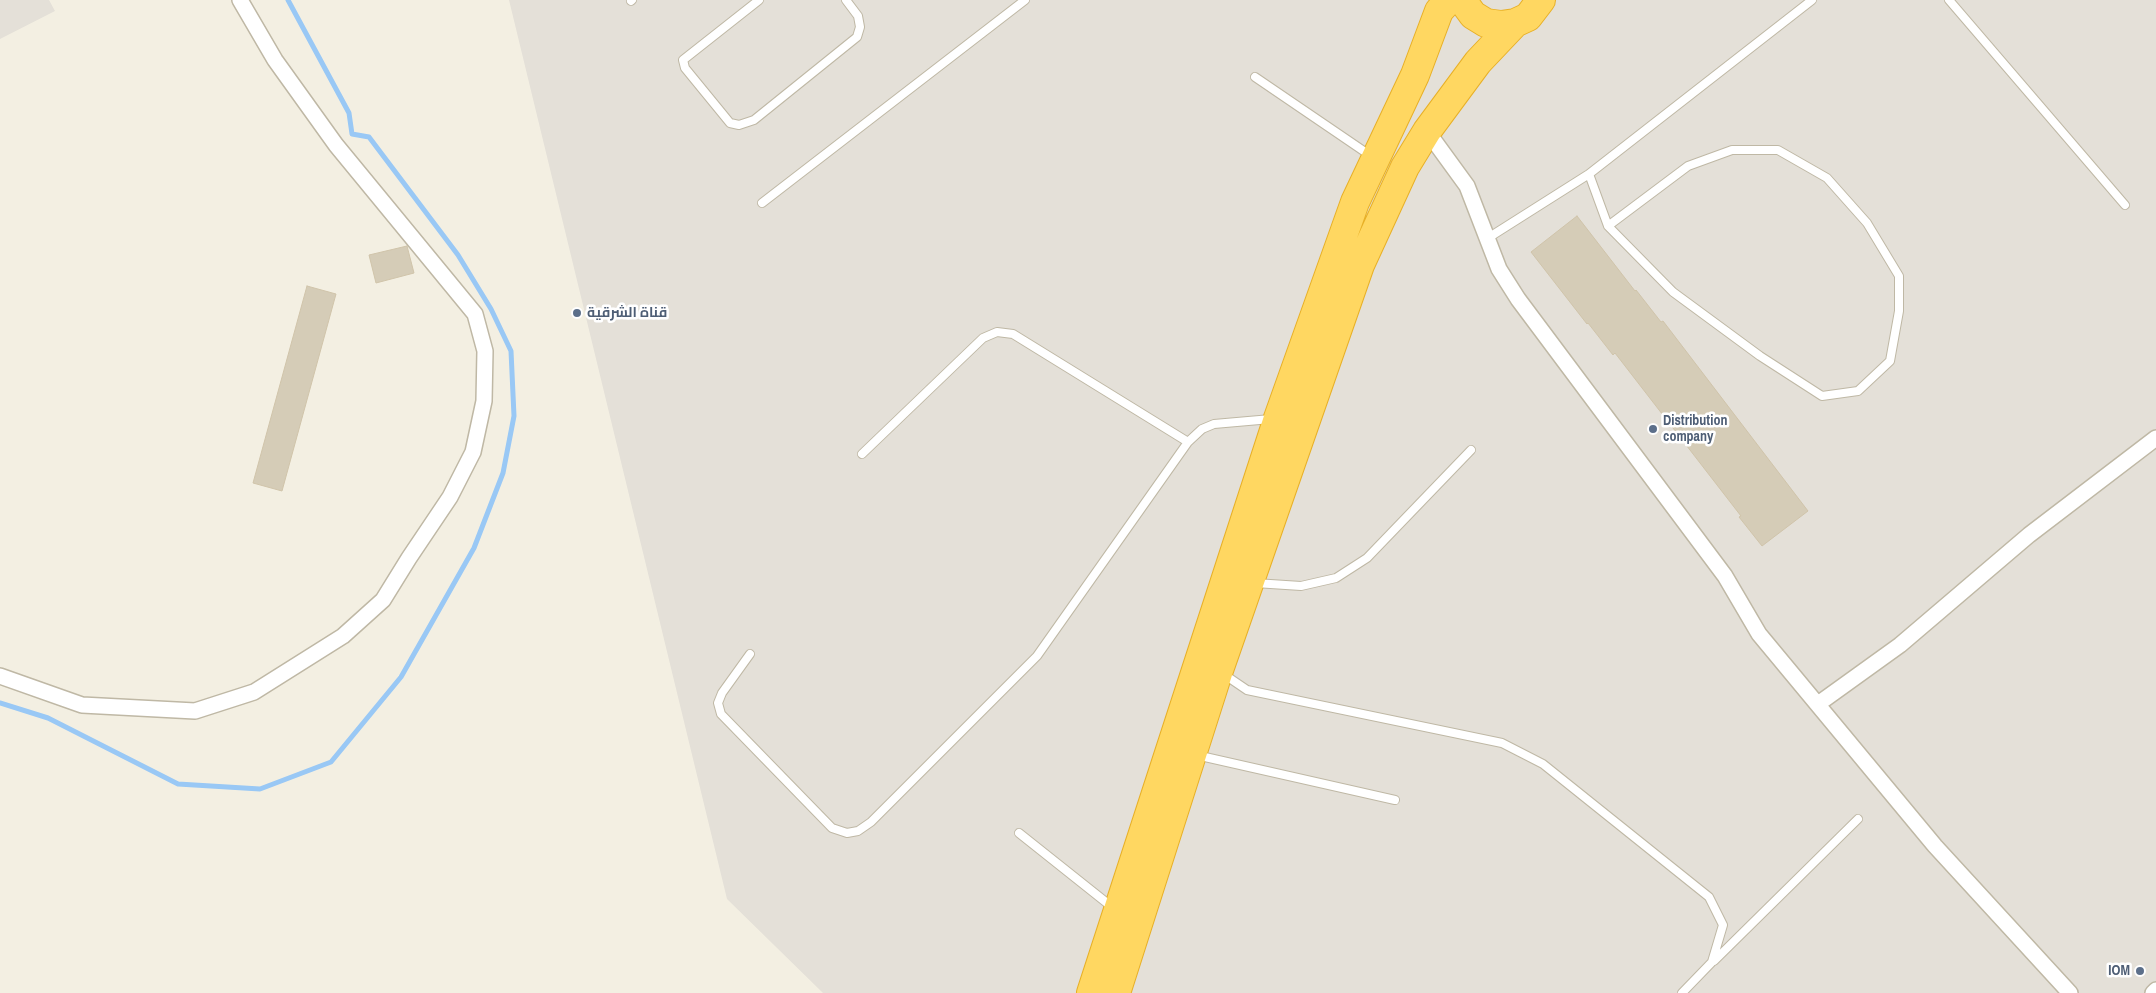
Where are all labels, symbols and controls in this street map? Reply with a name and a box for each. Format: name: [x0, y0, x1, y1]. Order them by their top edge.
place label: قناة الشرقية: [587, 305, 667, 321]
marker: قناة الشرقية: [571, 307, 583, 319]
place label: Distribution company: [1663, 413, 1727, 446]
marker: Distribution company: [1647, 423, 1659, 435]
place label: IOM: [2108, 963, 2130, 979]
marker: IOM: [2134, 965, 2146, 977]

